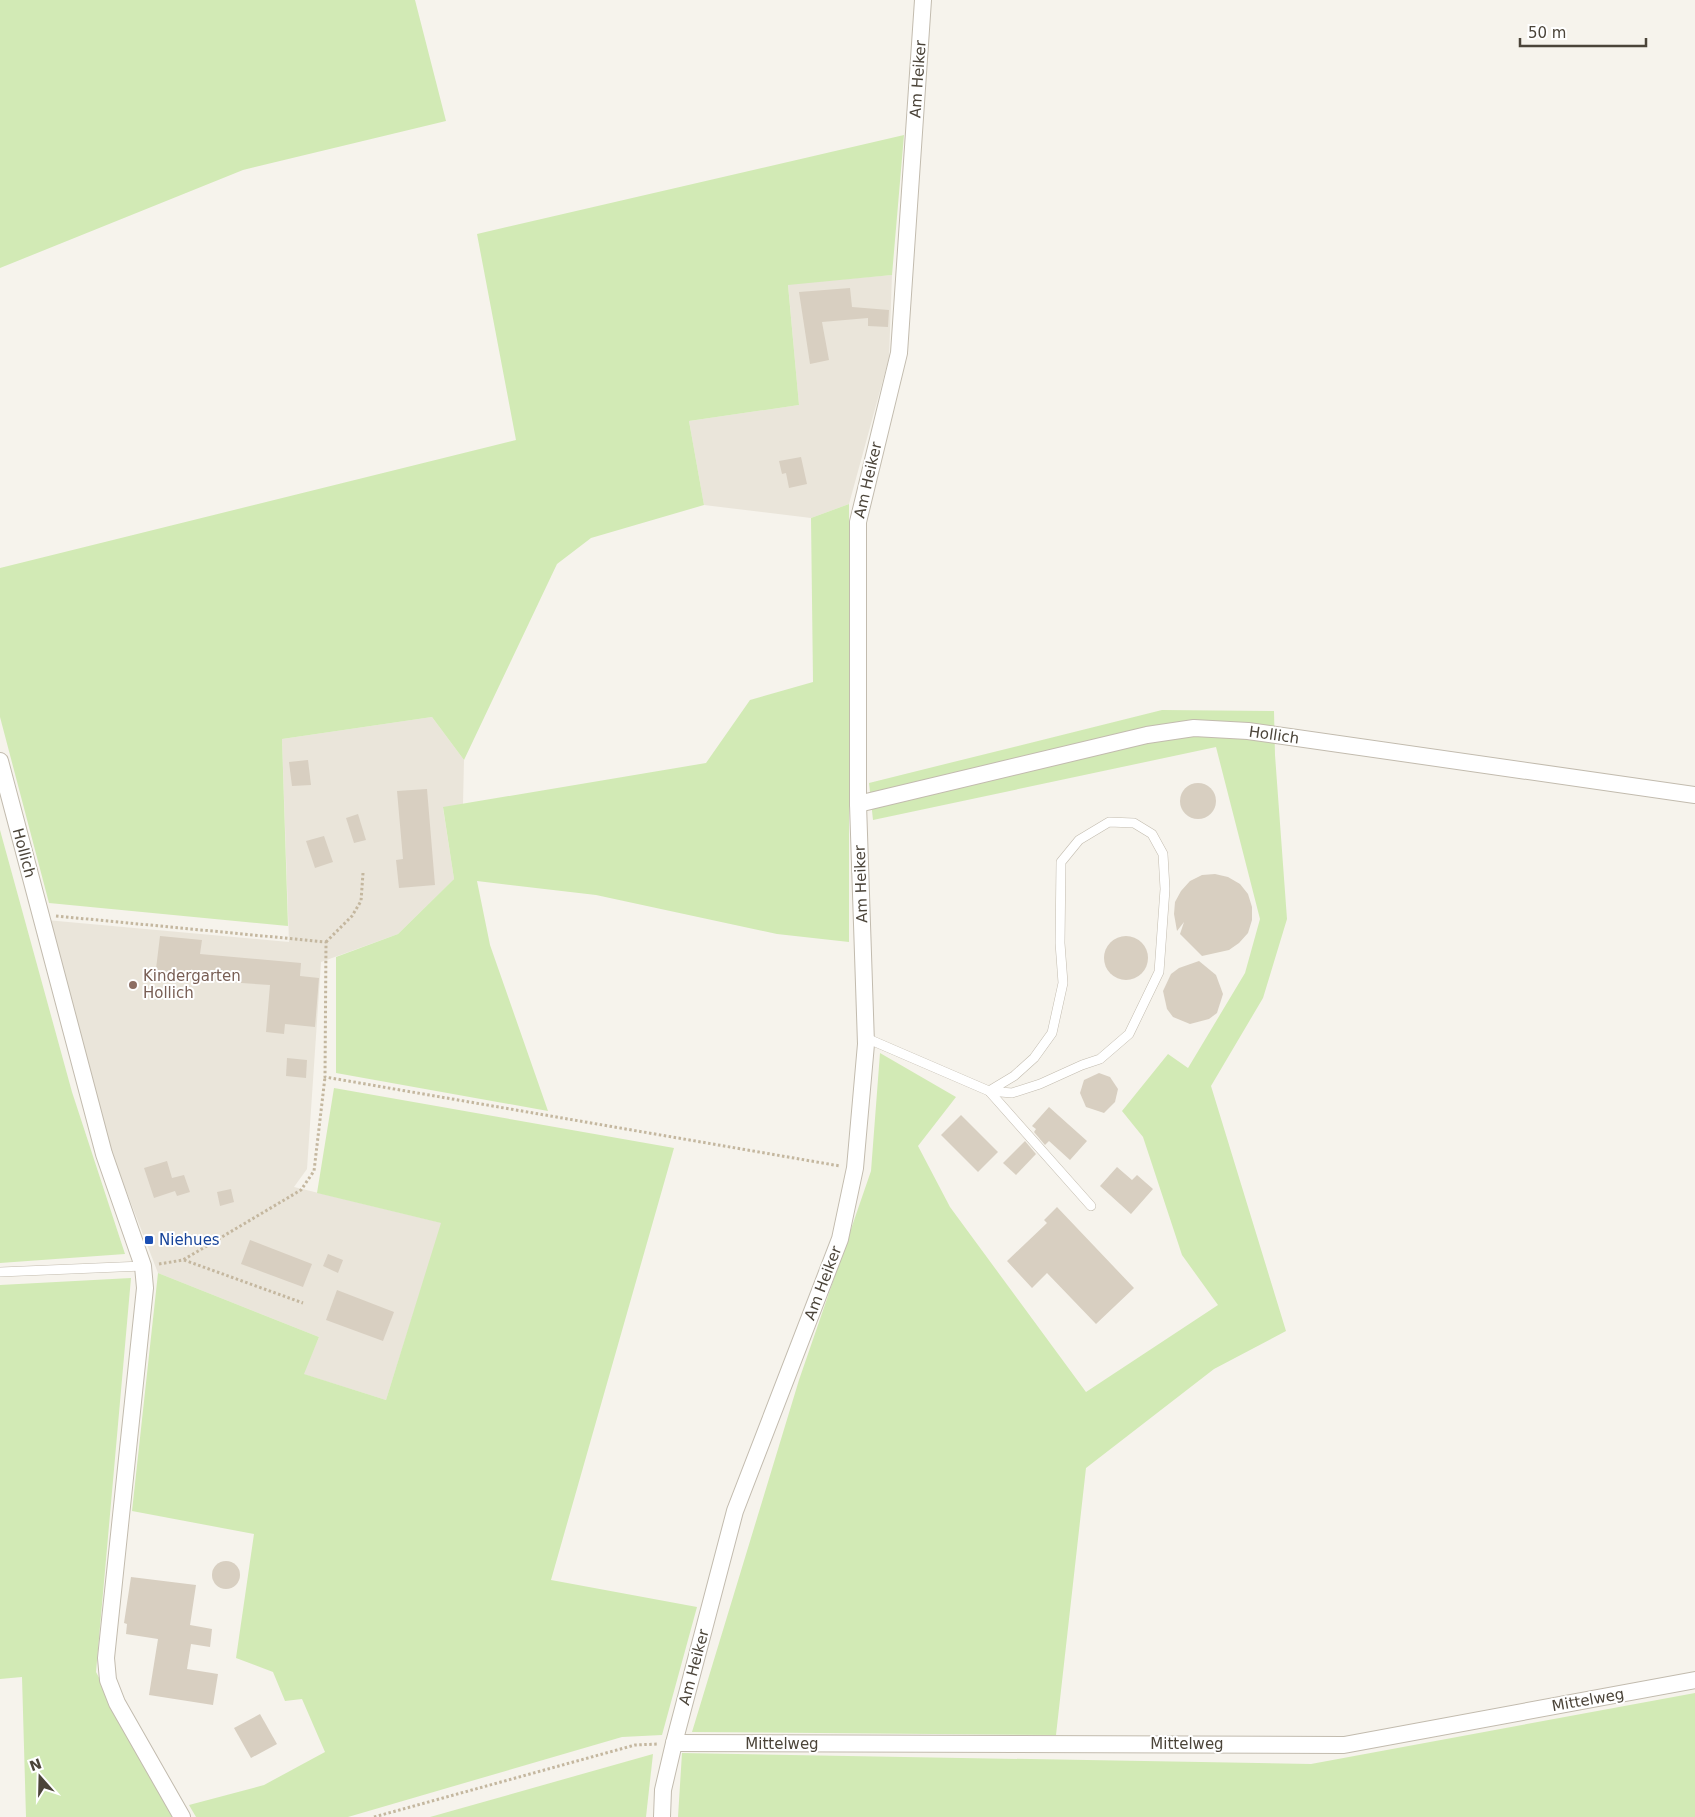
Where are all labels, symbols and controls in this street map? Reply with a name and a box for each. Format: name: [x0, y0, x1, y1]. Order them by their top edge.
scale bar: [1520, 15, 1646, 47]
text: 50 m: [1528, 24, 1566, 42]
street label: Am Heiker: [906, 39, 930, 118]
street label: Am Heiker: [850, 439, 886, 520]
street label: Hollich: [1248, 723, 1300, 747]
street label: Hollich: [9, 826, 39, 880]
street label: Am Heiker: [851, 844, 871, 923]
place label: Kindergarten Hollich: [143, 967, 241, 1002]
marker: Kindergarten Hollich: [127, 979, 139, 991]
place label: Niehues: [159, 1231, 220, 1249]
marker: Niehues: [143, 1234, 155, 1246]
street label: Am Heiker: [801, 1243, 846, 1323]
street label: Am Heiker: [675, 1626, 713, 1707]
street label: Mittelweg: [1550, 1685, 1626, 1715]
street label: Mittelweg: [745, 1735, 819, 1753]
street label: Mittelweg: [1150, 1735, 1224, 1753]
north arrow: [15, 1752, 65, 1802]
text: N: [27, 1755, 44, 1774]

